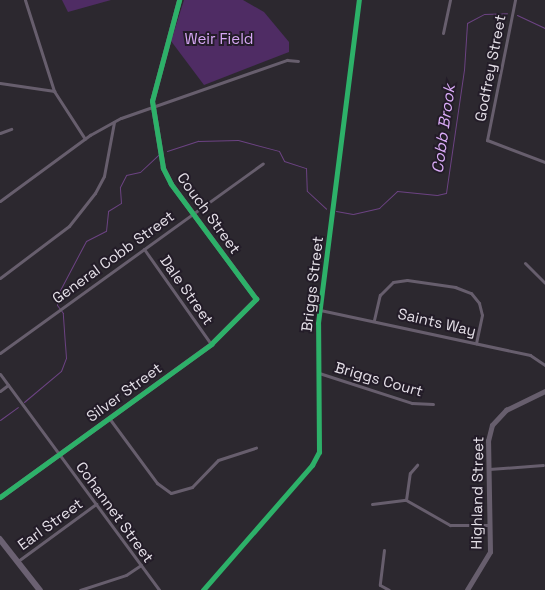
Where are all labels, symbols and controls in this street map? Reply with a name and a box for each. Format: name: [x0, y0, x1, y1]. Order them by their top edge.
street label: Godfrey Street: [471, 13, 509, 123]
park label: Weir Field: [185, 30, 253, 48]
water label: Cobb Brook: [428, 83, 460, 175]
street label: Couch Street: [174, 169, 244, 257]
street label: General Cobb Street: [49, 207, 177, 307]
street label: Briggs Street: [297, 235, 327, 333]
street label: Dale Street: [156, 252, 218, 328]
street label: Saints Way: [396, 304, 478, 340]
street label: Briggs Court: [333, 358, 425, 400]
street label: Silver Street: [83, 359, 165, 425]
street label: Highland Street: [467, 436, 487, 550]
street label: Cohannet Street: [72, 458, 158, 566]
street label: Earl Street: [14, 494, 86, 554]

